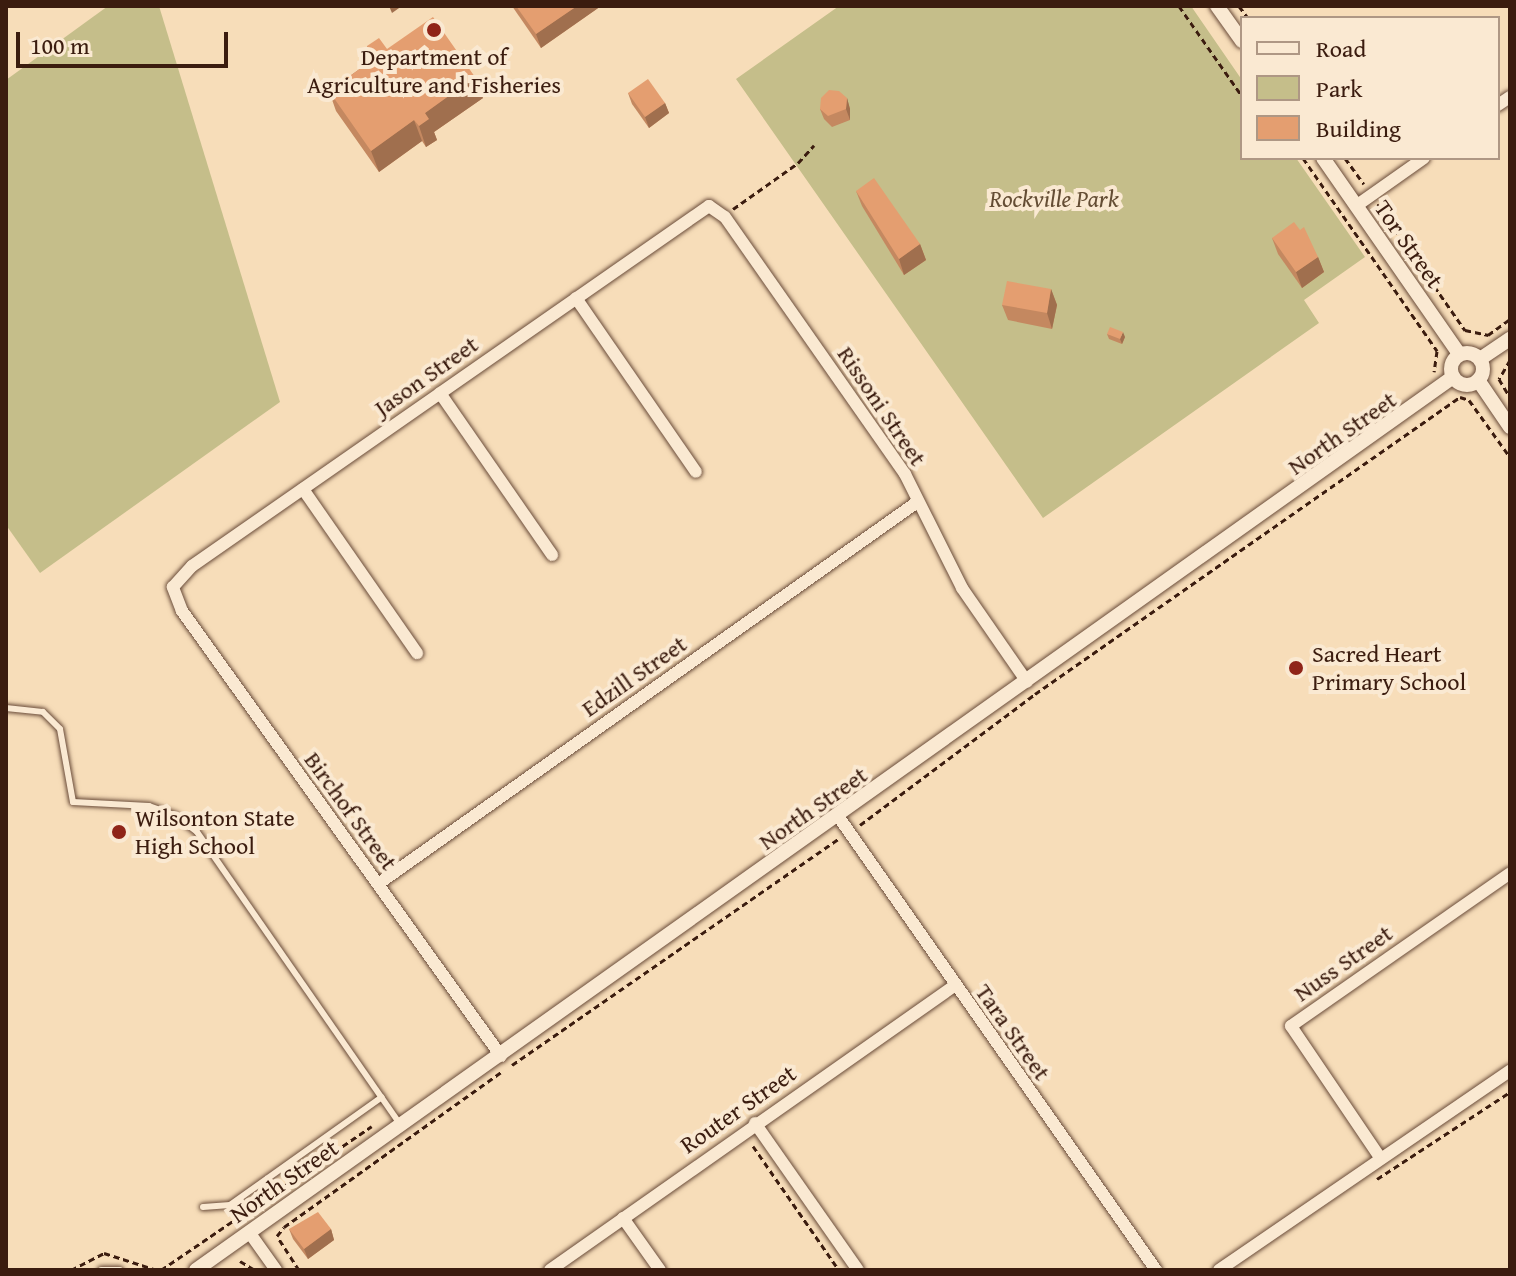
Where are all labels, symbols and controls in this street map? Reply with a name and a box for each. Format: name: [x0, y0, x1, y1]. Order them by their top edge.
scale bar: [20, 16, 232, 66]
legend: [1240, 16, 1500, 160]
marker: Department of Agriculture and Fisheries: [425, 21, 443, 39]
text: 100 m: [30, 28, 90, 63]
text: Road: [1316, 31, 1366, 66]
place label: Department of Agriculture and Fisheries: [307, 43, 561, 99]
text: Park: [1316, 71, 1362, 106]
text: Building: [1316, 111, 1401, 146]
park label: Rockville Park: [989, 185, 1119, 213]
street label: Tor Street: [1368, 195, 1450, 293]
street label: Jason Street: [369, 330, 483, 422]
street label: Rissoni Street: [831, 341, 933, 471]
street label: North Street: [1282, 385, 1402, 481]
street label: Edzill Street: [576, 629, 692, 723]
place label: Sacred Heart Primary School: [1312, 640, 1466, 696]
marker: Sacred Heart Primary School: [1287, 659, 1305, 677]
street label: Birchof Street: [298, 746, 404, 876]
street label: North Street: [753, 760, 873, 856]
place label: Wilsonton State High School: [135, 804, 295, 860]
marker: Wilsonton State High School: [110, 823, 128, 841]
street label: Nuss Street: [1288, 919, 1398, 1007]
street label: Tara Street: [969, 978, 1057, 1086]
street label: Router Street: [675, 1059, 801, 1159]
street label: North Street: [224, 1133, 344, 1229]

